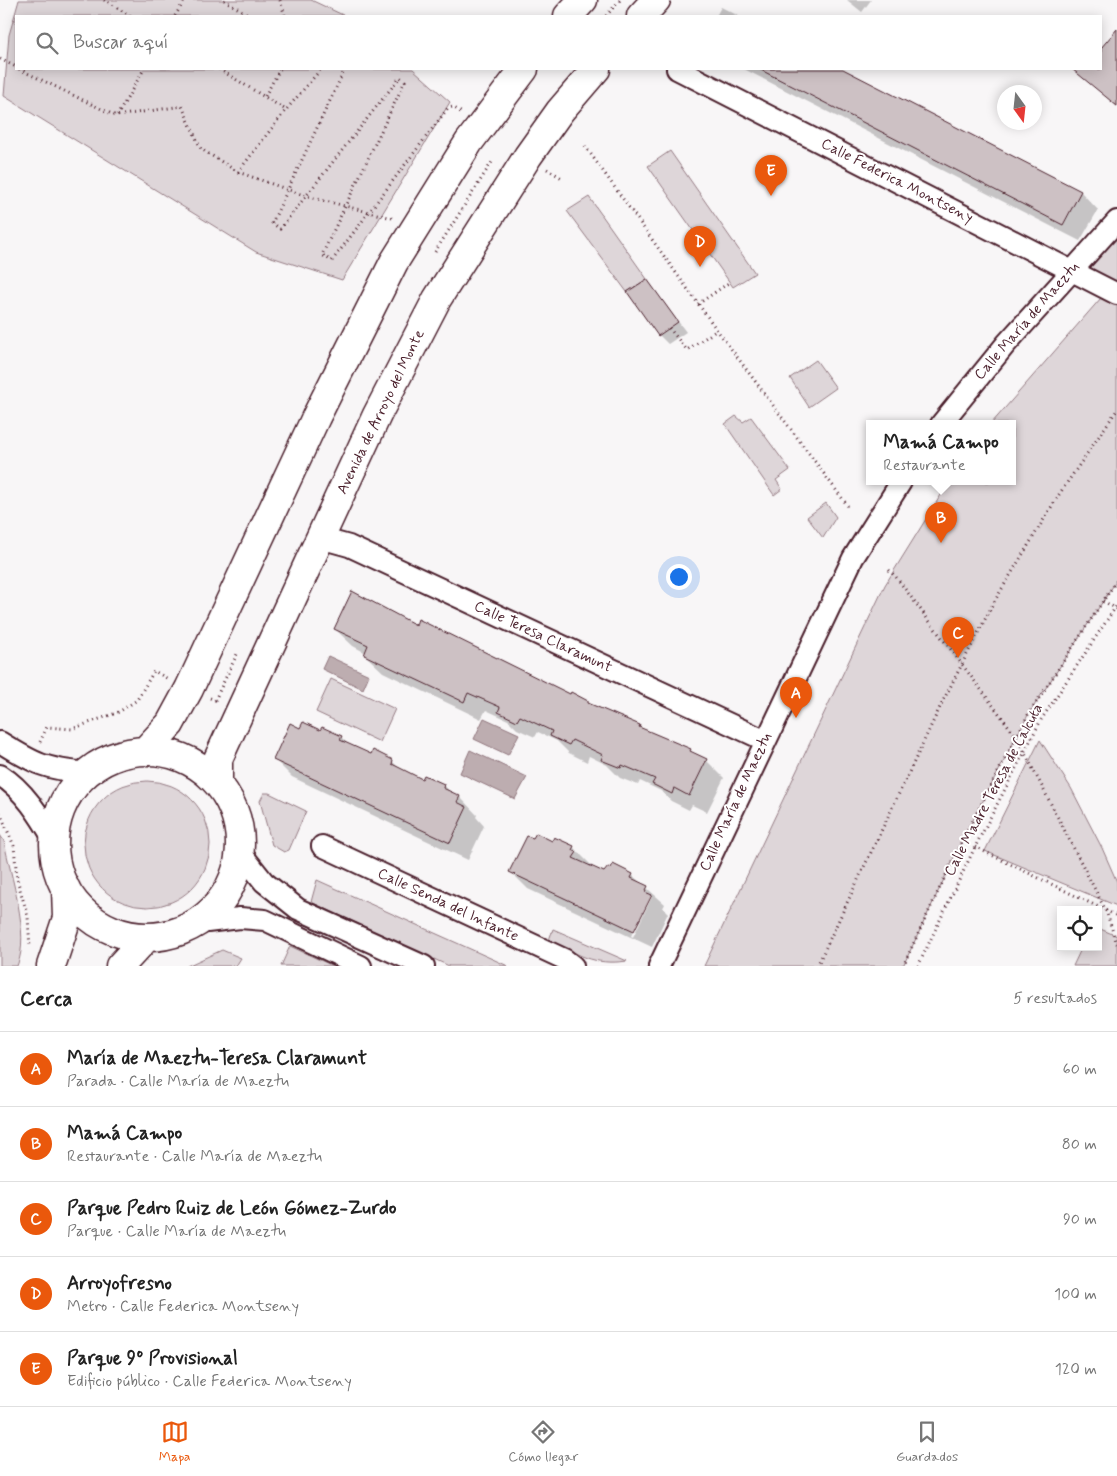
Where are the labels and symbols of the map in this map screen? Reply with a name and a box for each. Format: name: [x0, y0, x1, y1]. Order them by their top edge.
north arrow: [997, 85, 1042, 130]
street label: Calle Federica Montseny: [817, 134, 977, 228]
pin: E: [755, 155, 787, 196]
pin: D: [684, 226, 716, 267]
street label: Calle María de Maeztu: [970, 257, 1084, 384]
street label: Avenida de Arroyo del Monte: [332, 326, 430, 498]
pin: B: [925, 502, 957, 543]
your location: [666, 564, 692, 590]
street label: Calle Teresa Claramunt: [471, 596, 615, 678]
pin: C: [942, 617, 974, 658]
pin: A: [780, 677, 812, 718]
street label: Calle Madre Teresa de Calcuta: [940, 700, 1048, 880]
street label: Calle María de Maeztu: [695, 729, 777, 875]
street label: Calle Senda del Infante: [374, 863, 522, 947]

